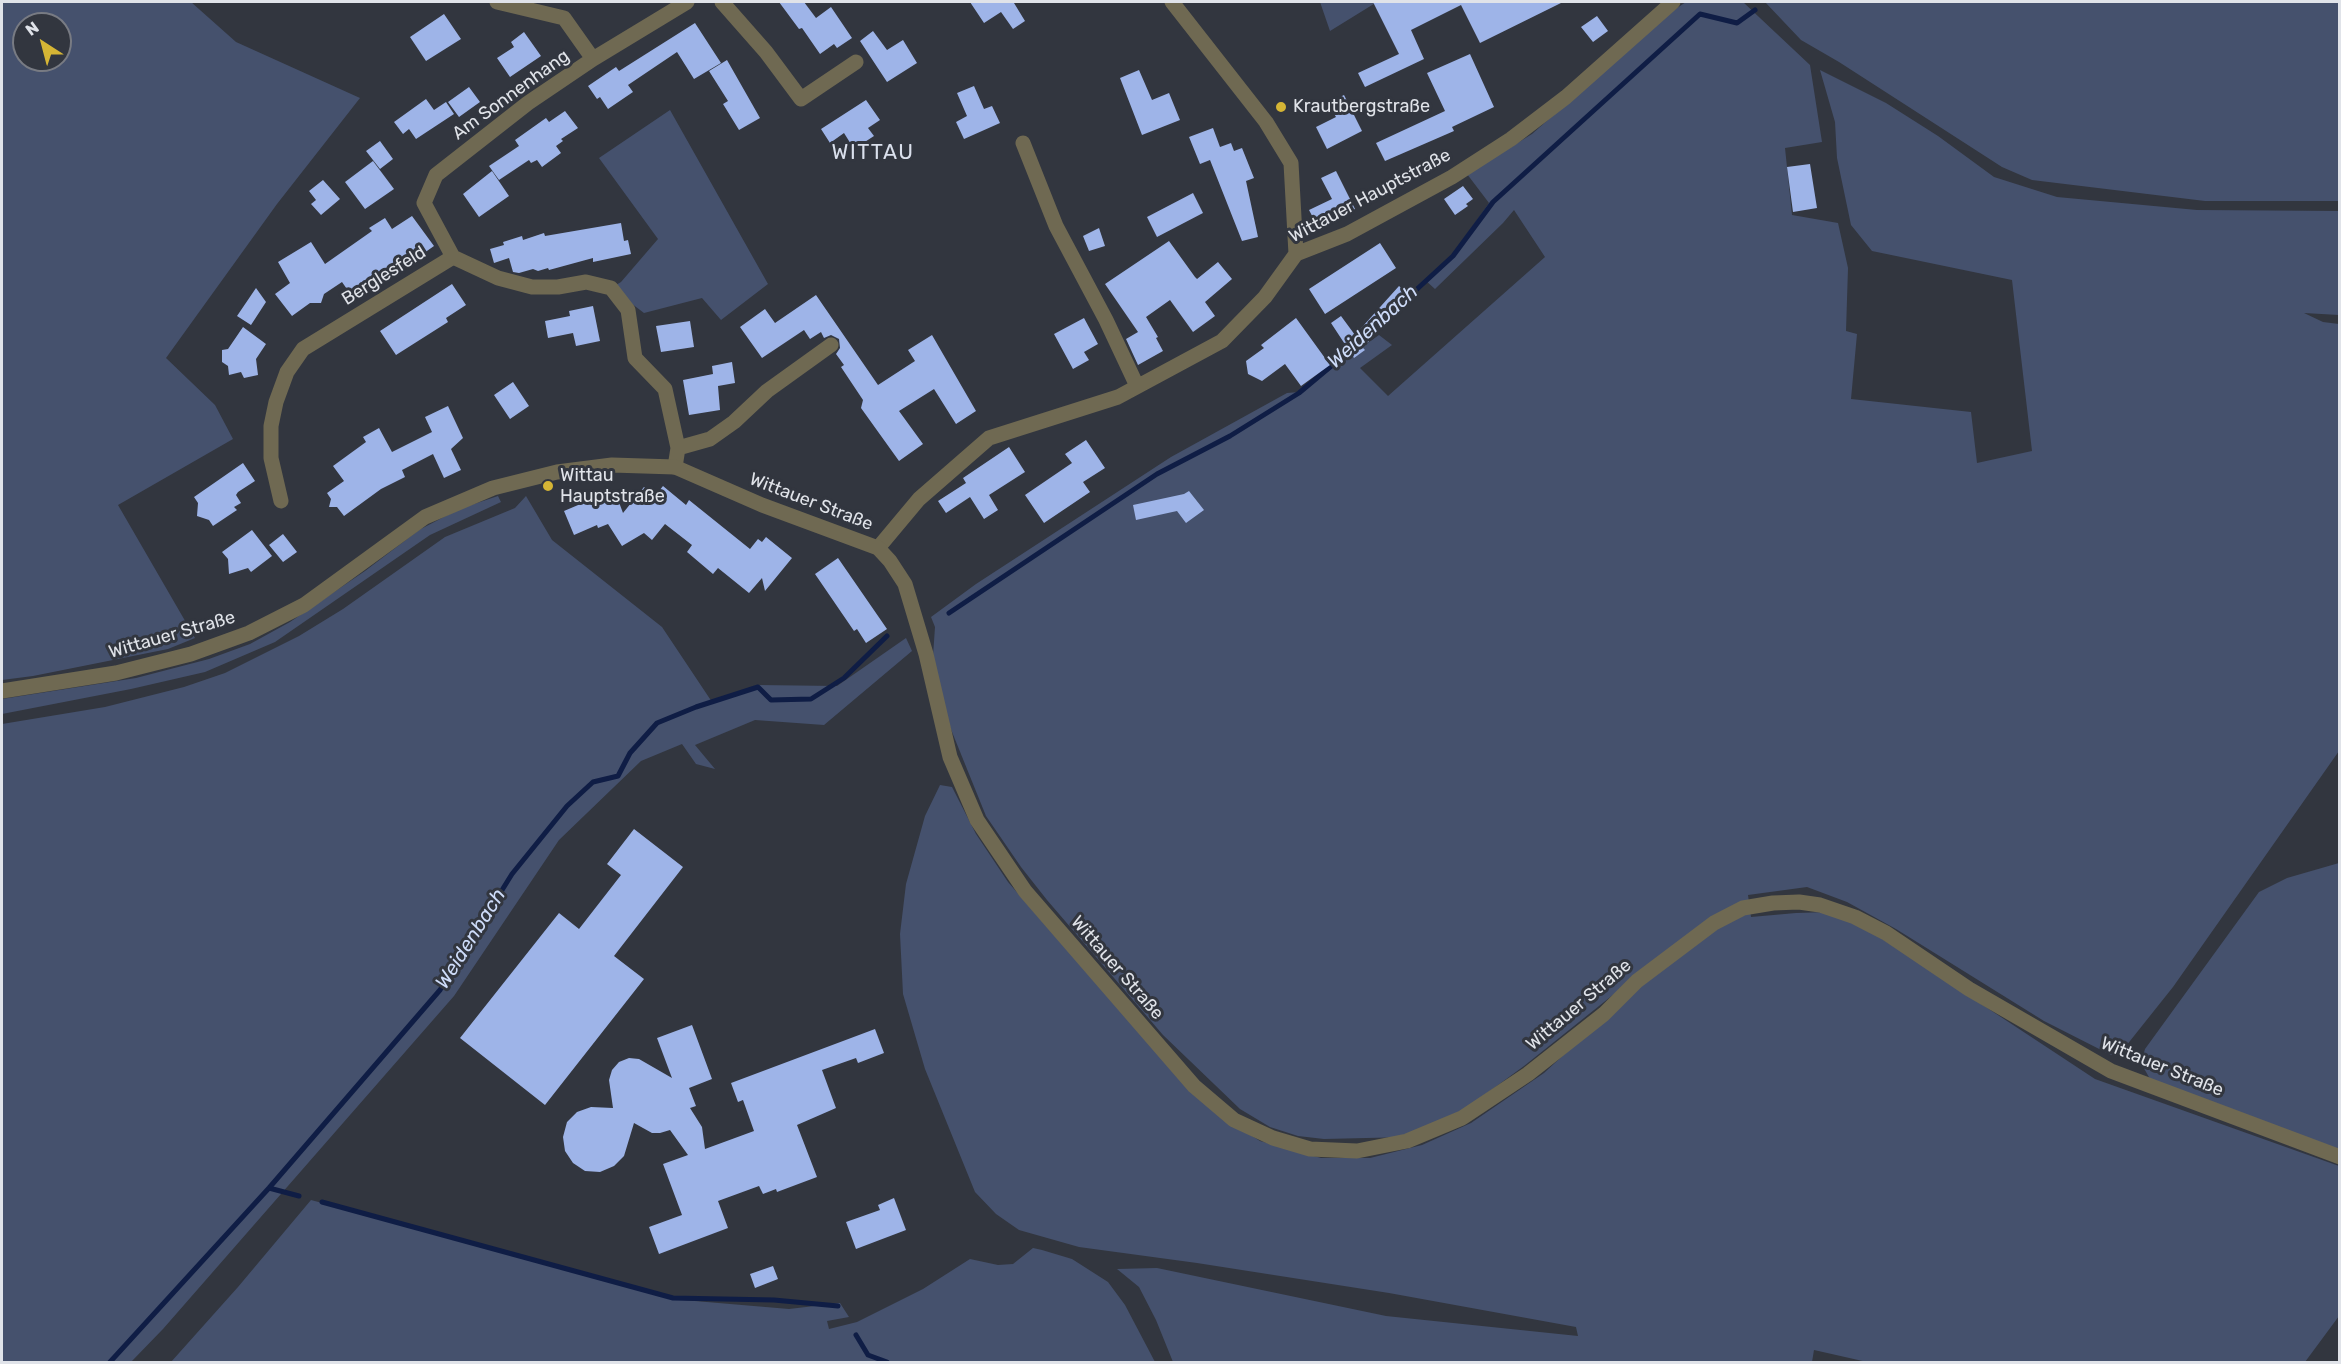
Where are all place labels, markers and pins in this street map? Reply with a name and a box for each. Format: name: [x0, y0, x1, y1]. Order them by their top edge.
place label: Krautbergstraße: [1293, 96, 1430, 118]
marker: Krautbergstraße: [1274, 100, 1288, 114]
place label: Wittau Hauptstraße: [560, 465, 665, 508]
marker: Wittau Hauptstraße: [541, 479, 555, 493]

